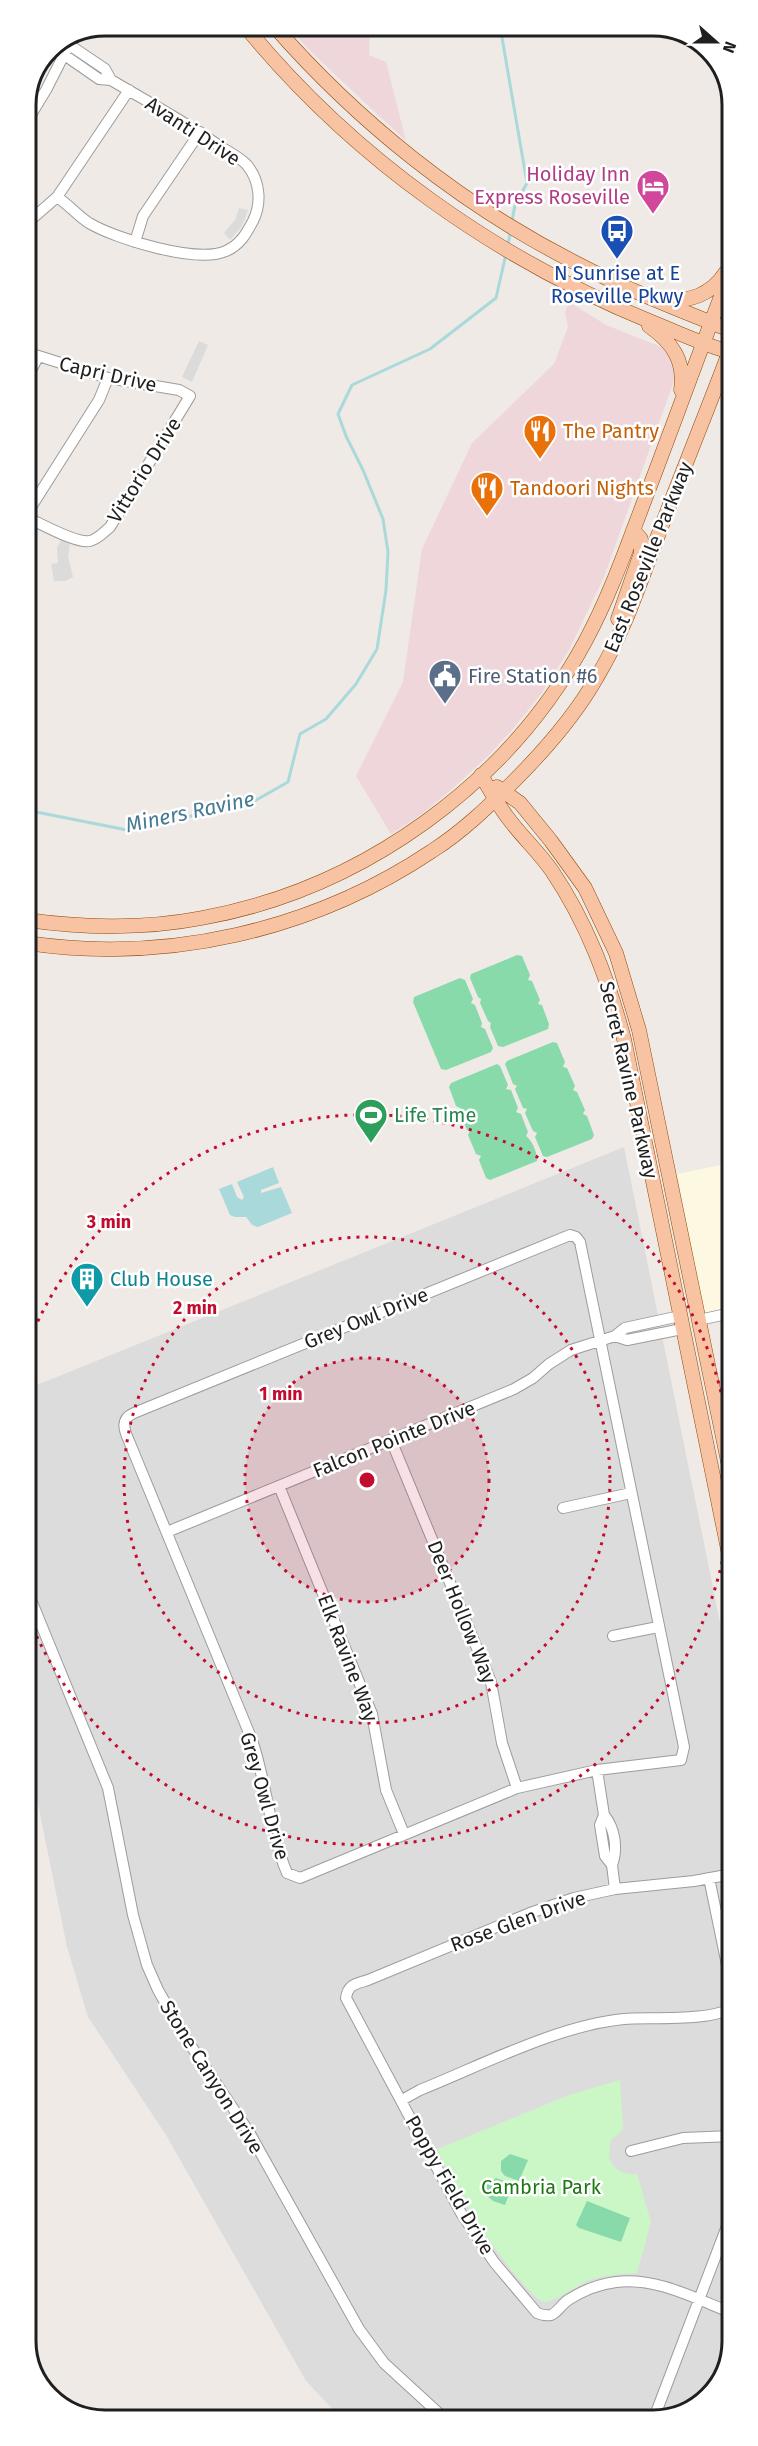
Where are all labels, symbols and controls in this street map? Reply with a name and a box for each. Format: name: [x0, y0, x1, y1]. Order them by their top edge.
north arrow: [686, 12, 746, 72]
text: N: [719, 39, 740, 56]
street label: Avanti Drive: [141, 91, 245, 171]
place label: Holiday Inn Express Roseville: [474, 162, 630, 209]
hotel icon: Holiday Inn Express Roseville: [635, 168, 671, 215]
bus stop icon: N Sunrise at E Roseville Pkwy: [599, 213, 635, 260]
place label: N Sunrise at E Roseville Pkwy: [551, 261, 683, 308]
street label: Capri Drive: [57, 351, 159, 397]
street label: Vittorio Drive: [102, 413, 186, 527]
restaurant icon: The Pantry: [522, 413, 558, 460]
place label: The Pantry: [563, 419, 659, 443]
street label: East Roseville Parkway: [599, 458, 697, 656]
restaurant icon: Tandoori Nights: [469, 470, 505, 517]
place label: Tandoori Nights: [510, 476, 654, 500]
public building icon: Fire Station #6: [427, 658, 463, 705]
place label: Fire Station #6: [468, 664, 598, 688]
water label: Miners Ravine: [123, 786, 257, 838]
street label: Secret Ravine Parkway: [595, 979, 663, 1181]
sports icon: Life Time: [353, 1097, 389, 1144]
place label: Life Time: [394, 1103, 476, 1127]
text: 3 min: [86, 1211, 131, 1233]
building icon: Club House: [69, 1261, 105, 1308]
place label: Club House: [110, 1267, 213, 1291]
street label: Grey Owl Drive: [300, 1282, 432, 1354]
text: 2 min: [173, 1297, 217, 1319]
text: 1 min: [259, 1383, 303, 1405]
street label: Falcon Pointe Drive: [309, 1395, 479, 1483]
centre of rings: [357, 1470, 377, 1490]
street label: Deer Hollow Way: [422, 1537, 502, 1687]
street label: Elk Ravine Way: [313, 1591, 383, 1725]
street label: Grey Owl Drive: [235, 1729, 295, 1863]
street label: Rose Glen Drive: [447, 1885, 589, 1957]
street label: Stone Canyon Drive: [155, 1996, 269, 2158]
street label: Poppy Field Drive: [400, 2111, 500, 2259]
park label: Cambria Park: [481, 2175, 602, 2199]

